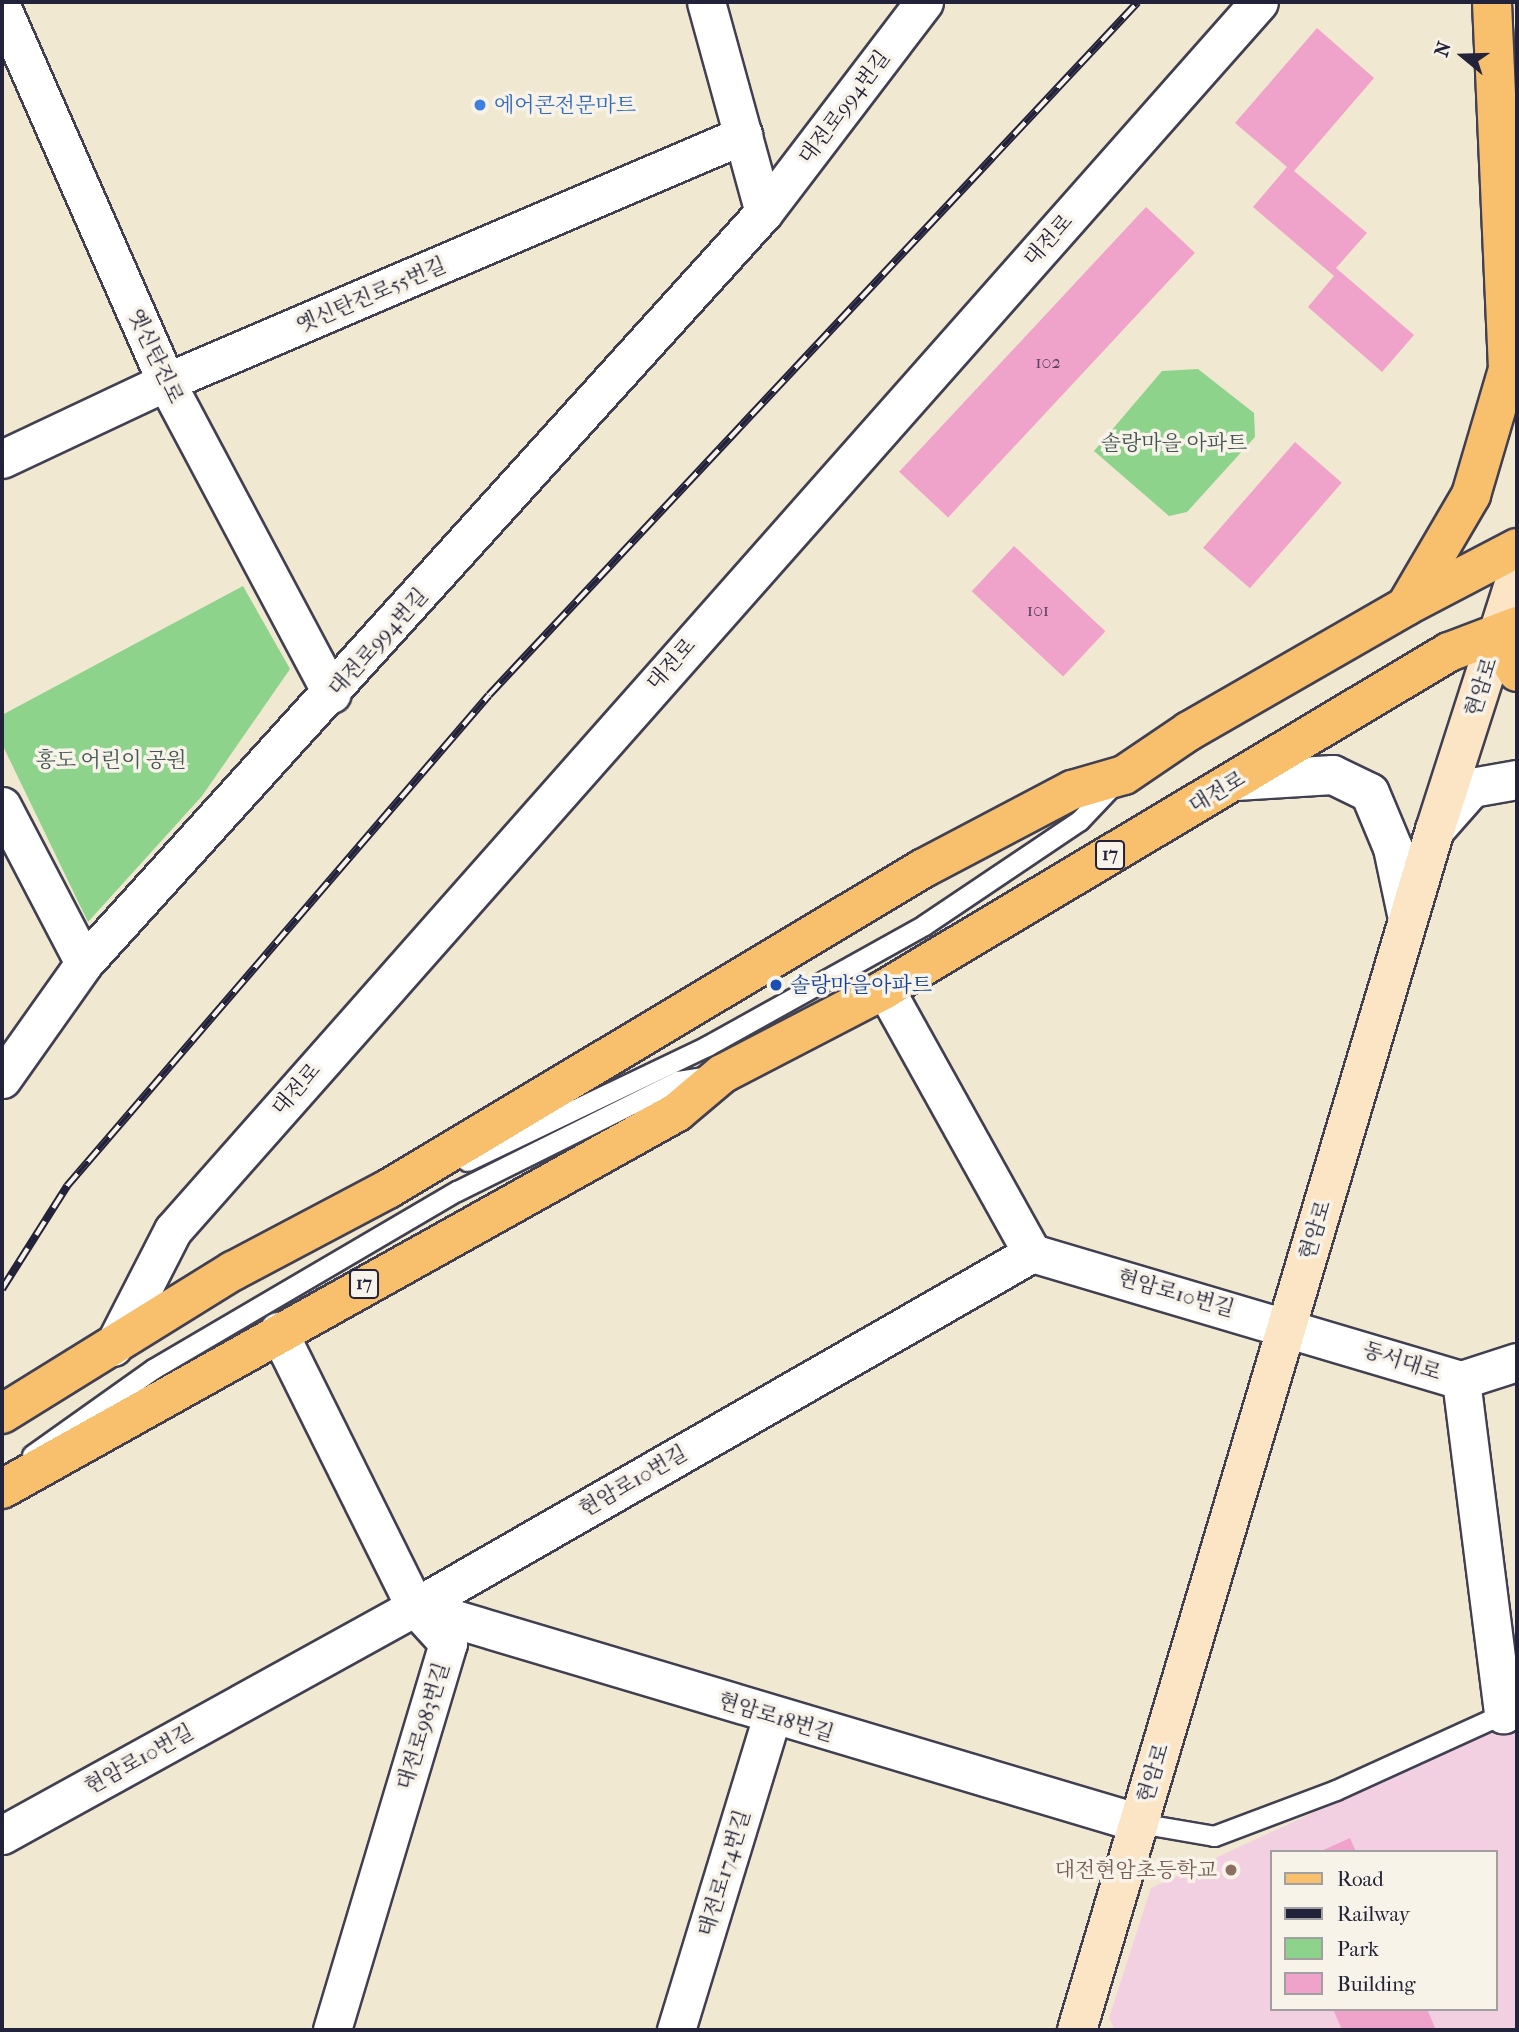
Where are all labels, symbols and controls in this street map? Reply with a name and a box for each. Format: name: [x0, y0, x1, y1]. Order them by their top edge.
north arrow: [1428, 21, 1498, 91]
text: N: [1430, 39, 1456, 60]
street label: 대전로994번길: [793, 45, 895, 169]
place label: 에어콘전문마트: [494, 92, 636, 118]
marker: 에어콘전문마트: [472, 97, 488, 113]
street label: 대전로: [1018, 209, 1078, 271]
street label: 옛신탄진로55번길: [292, 252, 450, 338]
street label: 옛신탄진로: [123, 305, 189, 407]
house number: 102: [1035, 352, 1061, 374]
park label: 솔랑마을 아파트: [1101, 430, 1247, 456]
street label: 대전로994번길: [323, 583, 433, 701]
house number: 101: [1027, 600, 1049, 622]
street label: 대전로: [641, 633, 701, 695]
street label: 현암로: [1460, 654, 1502, 720]
park label: 홍도 어린이 공원: [35, 747, 187, 773]
street label: 대전로: [1184, 766, 1250, 818]
road number: 17: [1094, 840, 1126, 870]
place label: 솔랑마을아파트: [790, 972, 932, 998]
marker: 솔랑마을아파트: [768, 977, 784, 993]
street label: 대전로: [267, 1058, 325, 1120]
street label: 현암로: [1294, 1197, 1336, 1263]
street label: 현암로10번길: [1115, 1264, 1237, 1322]
road number: 17: [348, 1268, 380, 1300]
street label: 동서대로: [1360, 1336, 1444, 1386]
street label: 현암로10번길: [575, 1440, 691, 1522]
street label: 대전로983번길: [392, 1659, 454, 1793]
street label: 현암로18번길: [715, 1687, 837, 1747]
street label: 현암로10번길: [80, 1719, 198, 1799]
street label: 현암로: [1132, 1740, 1174, 1806]
street label: 태전로174번길: [693, 1807, 755, 1939]
legend: [1270, 1850, 1498, 2011]
place label: 대전현암초등학교: [1055, 1857, 1217, 1883]
marker: 대전현암초등학교: [1223, 1862, 1239, 1878]
text: Road: [1337, 1867, 1384, 1891]
text: Railway: [1337, 1902, 1410, 1926]
text: Park: [1337, 1937, 1379, 1961]
text: Building: [1337, 1972, 1415, 1996]

